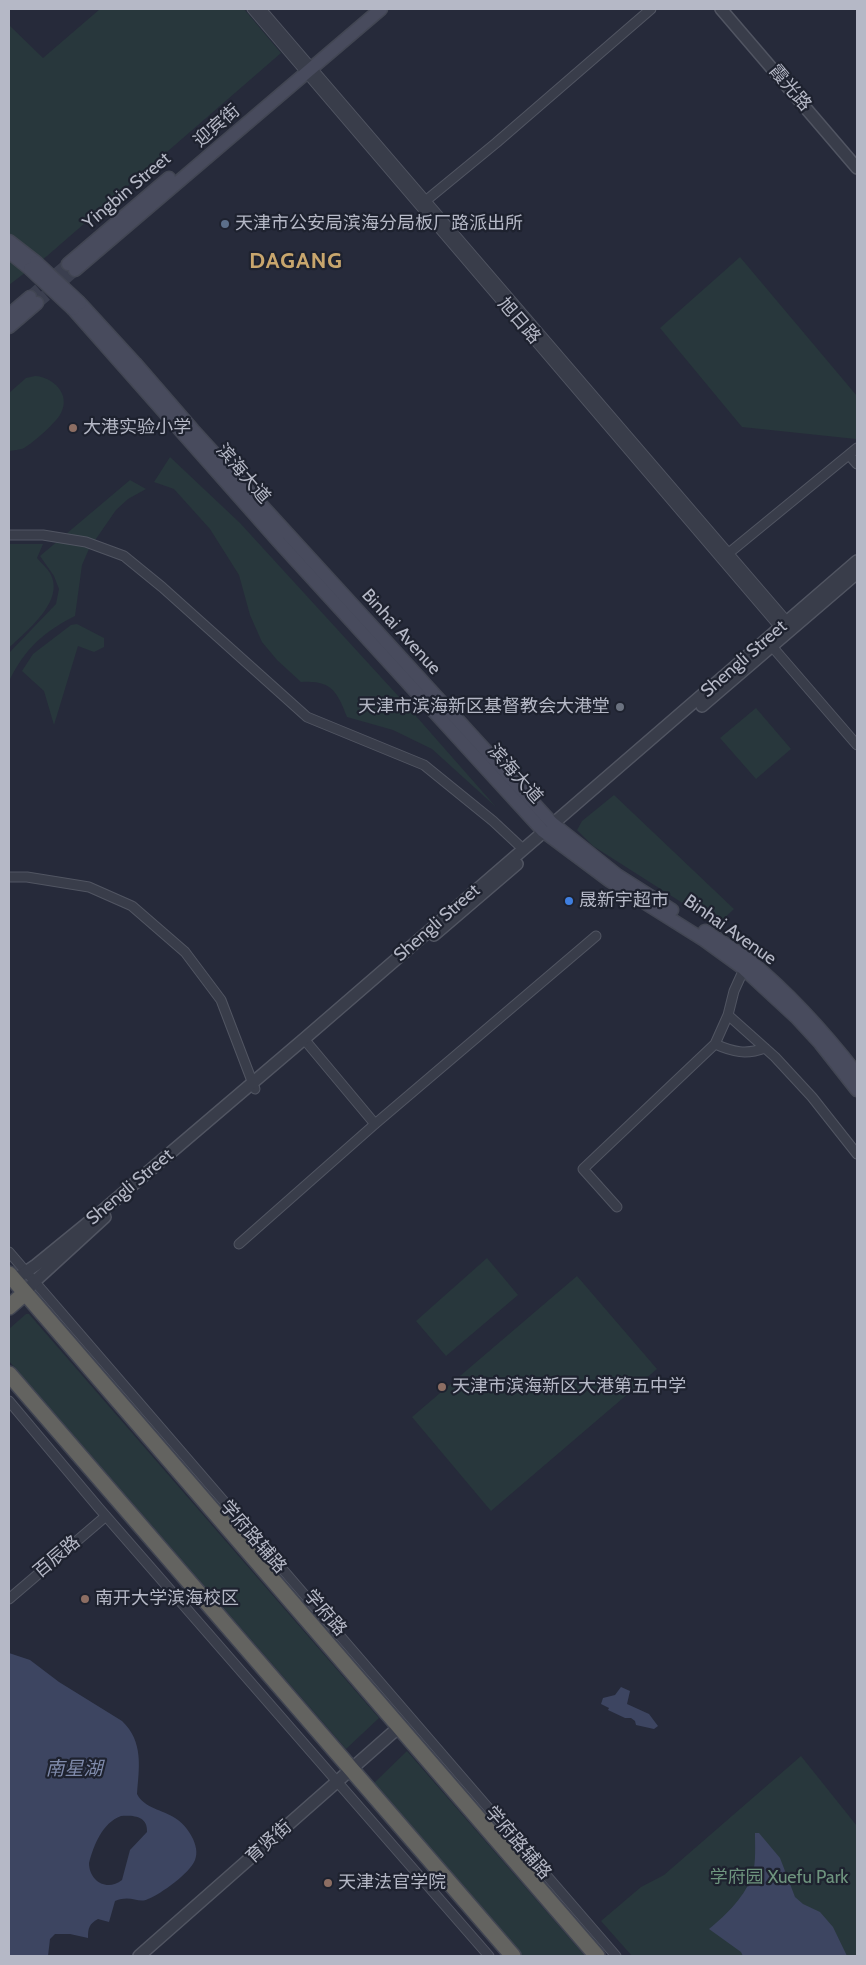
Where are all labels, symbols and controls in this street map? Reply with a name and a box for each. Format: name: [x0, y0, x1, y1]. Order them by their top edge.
street label: 霞光路: [764, 60, 816, 116]
street label: 迎宾街: [190, 100, 244, 152]
street label: Yingbin Street: [79, 148, 175, 234]
place label: 天津市公安局滨海分局板厂路派出所: [235, 213, 523, 235]
marker: 天津市公安局滨海分局板厂路派出所: [219, 218, 231, 230]
district label: DAGANG: [248, 249, 344, 275]
street label: 旭日路: [493, 294, 545, 348]
place label: 大港实验小学: [83, 417, 191, 439]
marker: 大港实验小学: [67, 422, 79, 434]
street label: 滨海大道: [211, 440, 275, 508]
street label: Binhai Avenue: [357, 585, 445, 679]
street label: Shengli Street: [697, 616, 791, 702]
place label: 天津市滨海新区基督教会大港堂: [358, 696, 610, 718]
marker: 天津市滨海新区基督教会大港堂: [614, 701, 626, 713]
street label: 滨海大道: [483, 740, 547, 808]
street label: Shengli Street: [390, 880, 484, 966]
place label: 晟新宇超市: [579, 890, 669, 912]
street label: Binhai Avenue: [680, 890, 780, 970]
marker: 晟新宇超市: [563, 895, 575, 907]
street label: Shengli Street: [82, 1144, 178, 1230]
place label: 天津市滨海新区大港第五中学: [452, 1376, 686, 1398]
marker: 天津市滨海新区大港第五中学: [436, 1381, 448, 1393]
street label: 学府路辅路: [215, 1496, 291, 1578]
street label: 百辰路: [29, 1531, 85, 1583]
street label: 学府路: [299, 1586, 351, 1640]
place label: 南开大学滨海校区: [95, 1588, 239, 1610]
marker: 南开大学滨海校区: [79, 1593, 91, 1605]
water label: 南星湖: [46, 1758, 102, 1780]
street label: 学府路辅路: [480, 1802, 556, 1884]
street label: 育贤街: [242, 1816, 296, 1868]
park label: 学府园 Xuefu Park: [710, 1867, 848, 1889]
place label: 天津法官学院: [338, 1872, 446, 1894]
marker: 天津法官学院: [322, 1877, 334, 1889]

